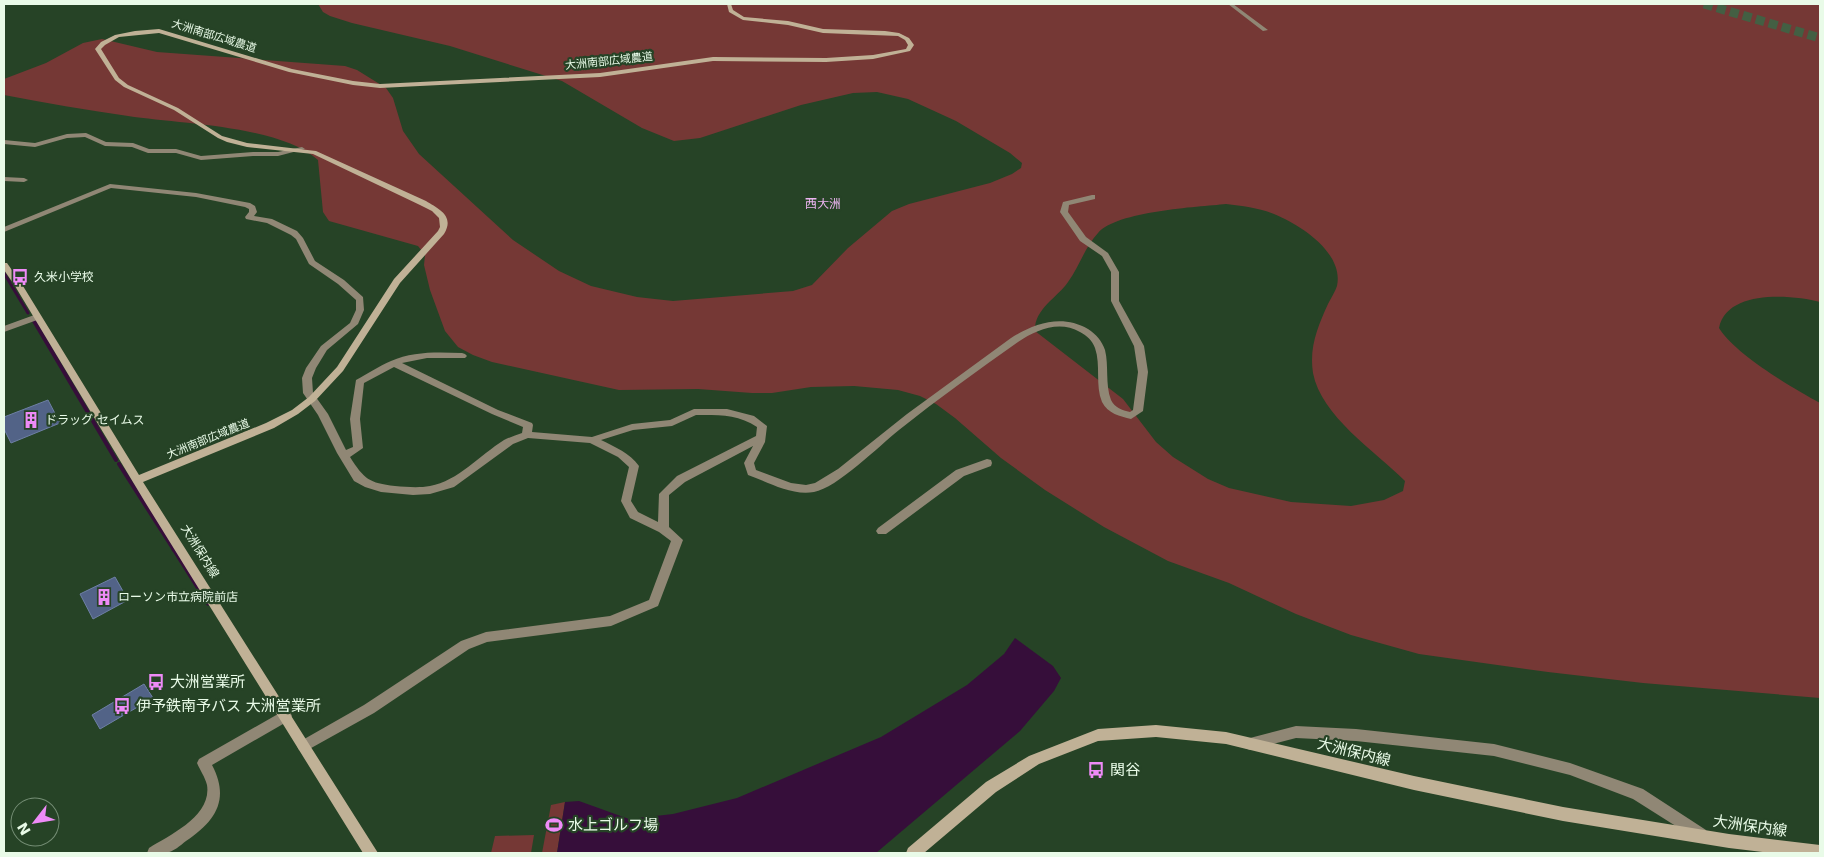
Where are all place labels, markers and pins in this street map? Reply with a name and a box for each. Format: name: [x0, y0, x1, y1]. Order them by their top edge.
bus stop icon: 久米小学校: [10, 267, 30, 287]
place label: 久米小学校: [34, 270, 94, 284]
building icon: ドラッグ セイムス: [21, 410, 41, 430]
place label: ドラッグ セイムス: [45, 413, 145, 427]
building icon: ローソン市立病院前店: [94, 587, 114, 607]
place label: ローソン市立病院前店: [118, 590, 238, 604]
bus stop icon: 大洲営業所: [146, 672, 166, 692]
place label: 大洲営業所: [170, 673, 245, 691]
bus stop icon: 伊予鉄南予バス 大洲営業所: [112, 696, 132, 716]
place label: 伊予鉄南予バス 大洲営業所: [136, 697, 321, 715]
bus stop icon: 関谷: [1086, 760, 1106, 780]
place label: 関谷: [1110, 761, 1140, 779]
sports icon: 水上ゴルフ場: [544, 815, 564, 835]
place label: 水上ゴルフ場: [568, 816, 658, 834]

